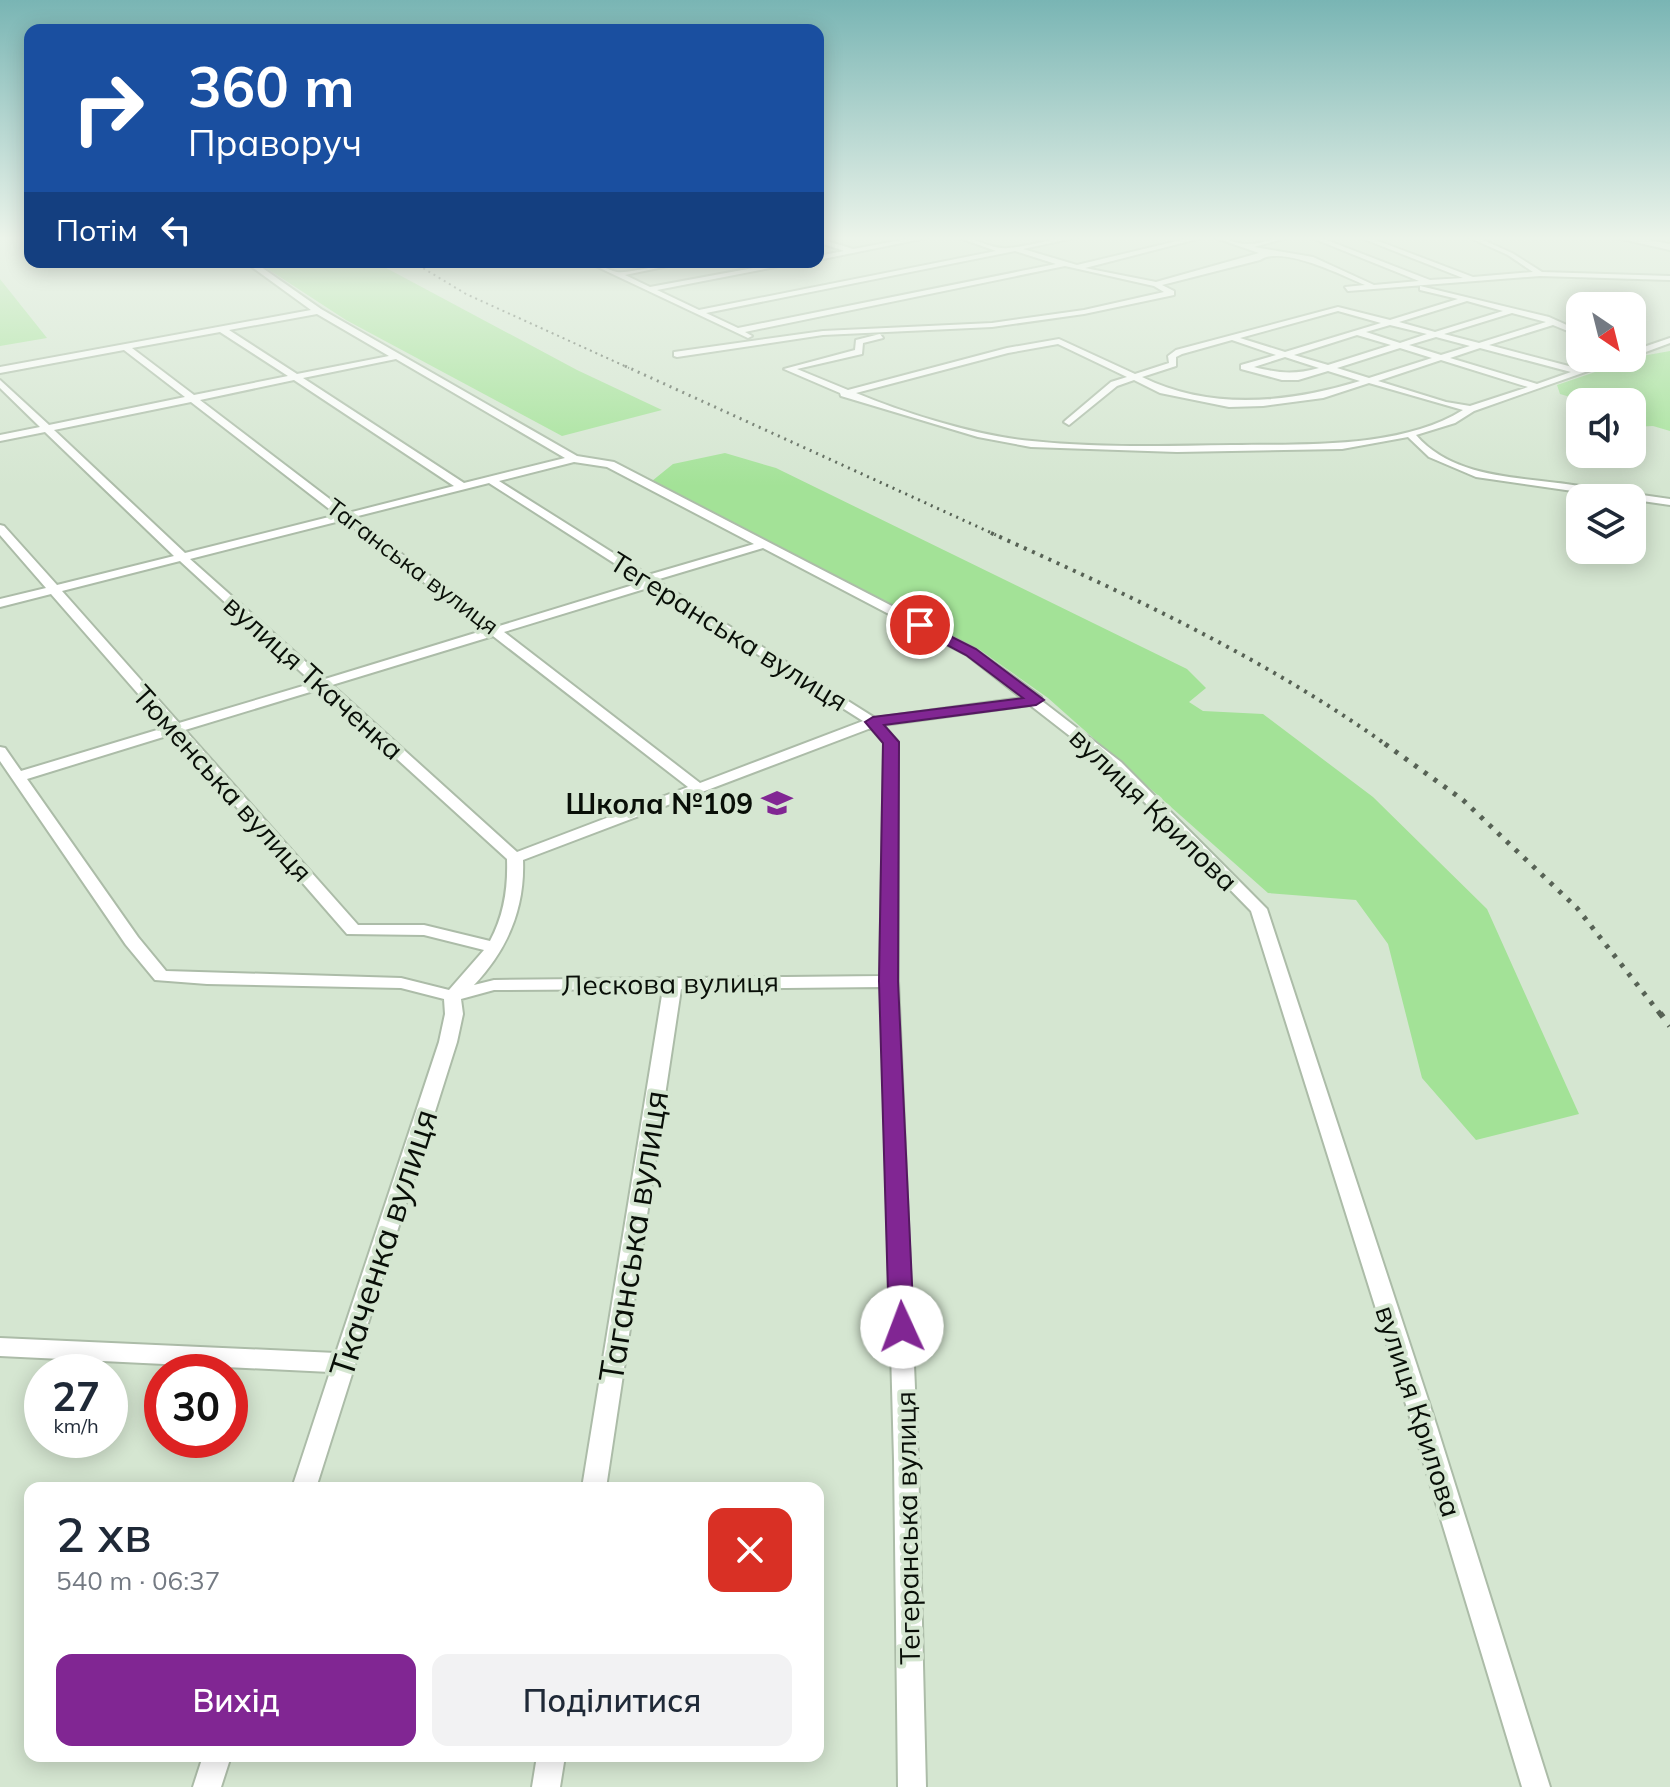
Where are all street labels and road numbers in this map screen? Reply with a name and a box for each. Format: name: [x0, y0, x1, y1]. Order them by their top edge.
street label: Таганська вулиця: [321, 491, 505, 641]
street label: Тегеранська вулиця: [604, 544, 854, 718]
street label: вулиця Ткаченка: [217, 587, 411, 767]
street label: Тюменська вулиця: [126, 678, 320, 888]
street label: вулиця Крилова: [1063, 720, 1245, 898]
street label: Лескова вулиця: [561, 964, 779, 1002]
street label: Таганська вулиця: [589, 1087, 677, 1385]
street label: Ткаченка вулиця: [319, 1104, 447, 1382]
street label: вулиця Крилова: [1368, 1301, 1470, 1521]
street label: Тегеранська вулиця: [887, 1391, 927, 1665]

